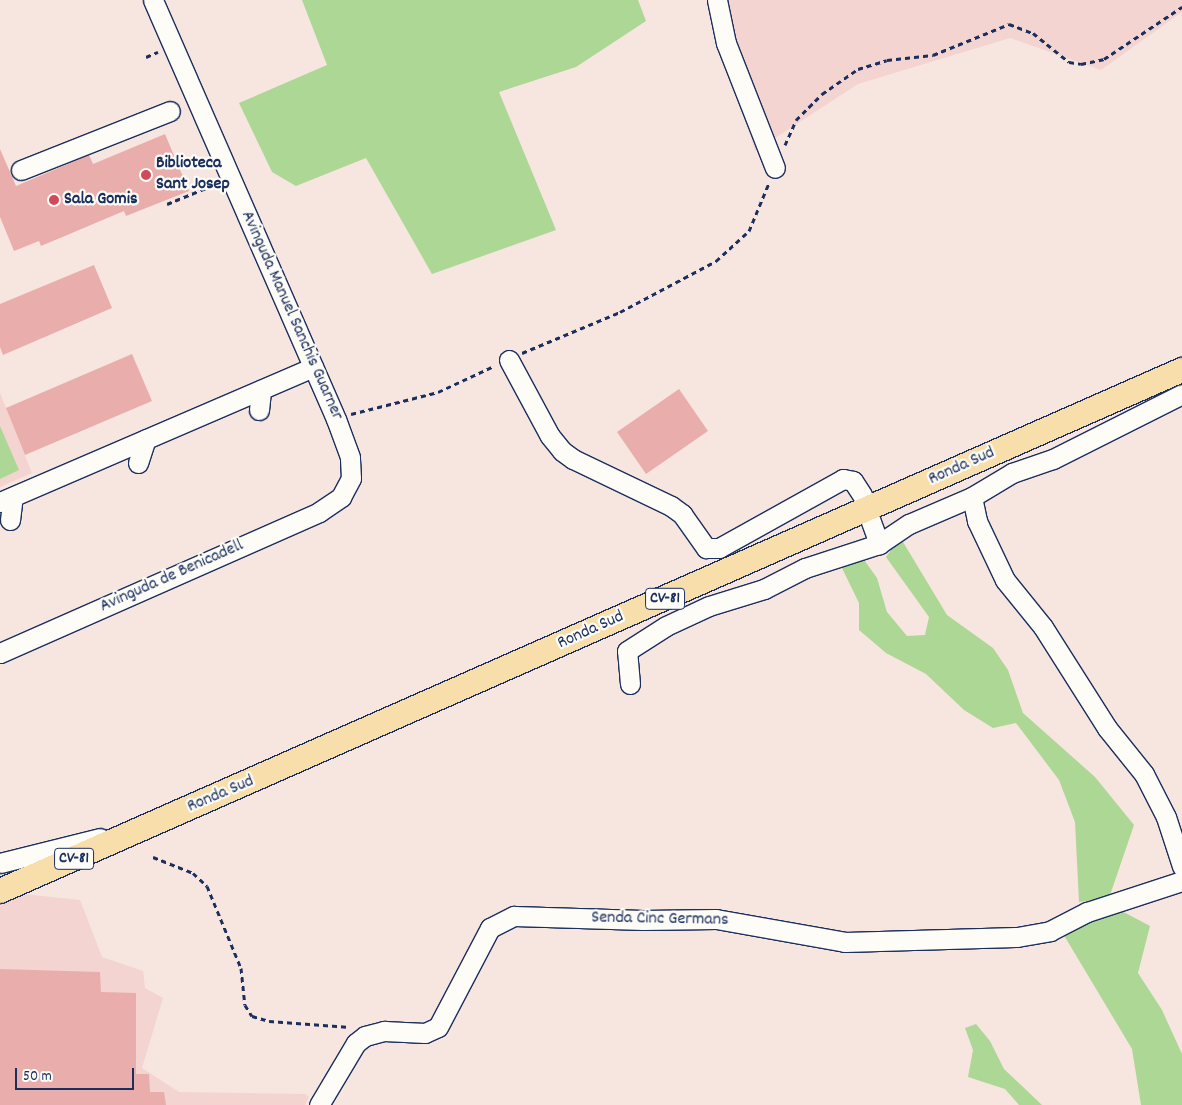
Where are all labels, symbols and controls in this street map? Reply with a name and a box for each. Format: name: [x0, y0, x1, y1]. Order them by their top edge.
place label: Biblioteca Sant Josep: [156, 154, 230, 196]
marker: Biblioteca Sant Josep: [140, 169, 152, 181]
place label: Sala Gomis: [64, 189, 138, 211]
marker: Sala Gomis: [48, 194, 60, 206]
street label: Avinguda Manuel Sanchis Guarner: [235, 208, 347, 424]
street label: Ronda Sud: [926, 443, 998, 491]
street label: Avinguda de Benicadell: [97, 536, 247, 618]
road number: CV-81: [645, 586, 685, 612]
street label: Ronda Sud: [555, 607, 627, 655]
street label: Ronda Sud: [184, 771, 258, 819]
road number: CV-81: [54, 846, 94, 872]
street label: Senda Cinc Germans: [591, 908, 729, 932]
scale bar: [18, 1058, 136, 1090]
text: 50 m: [23, 1066, 52, 1088]

